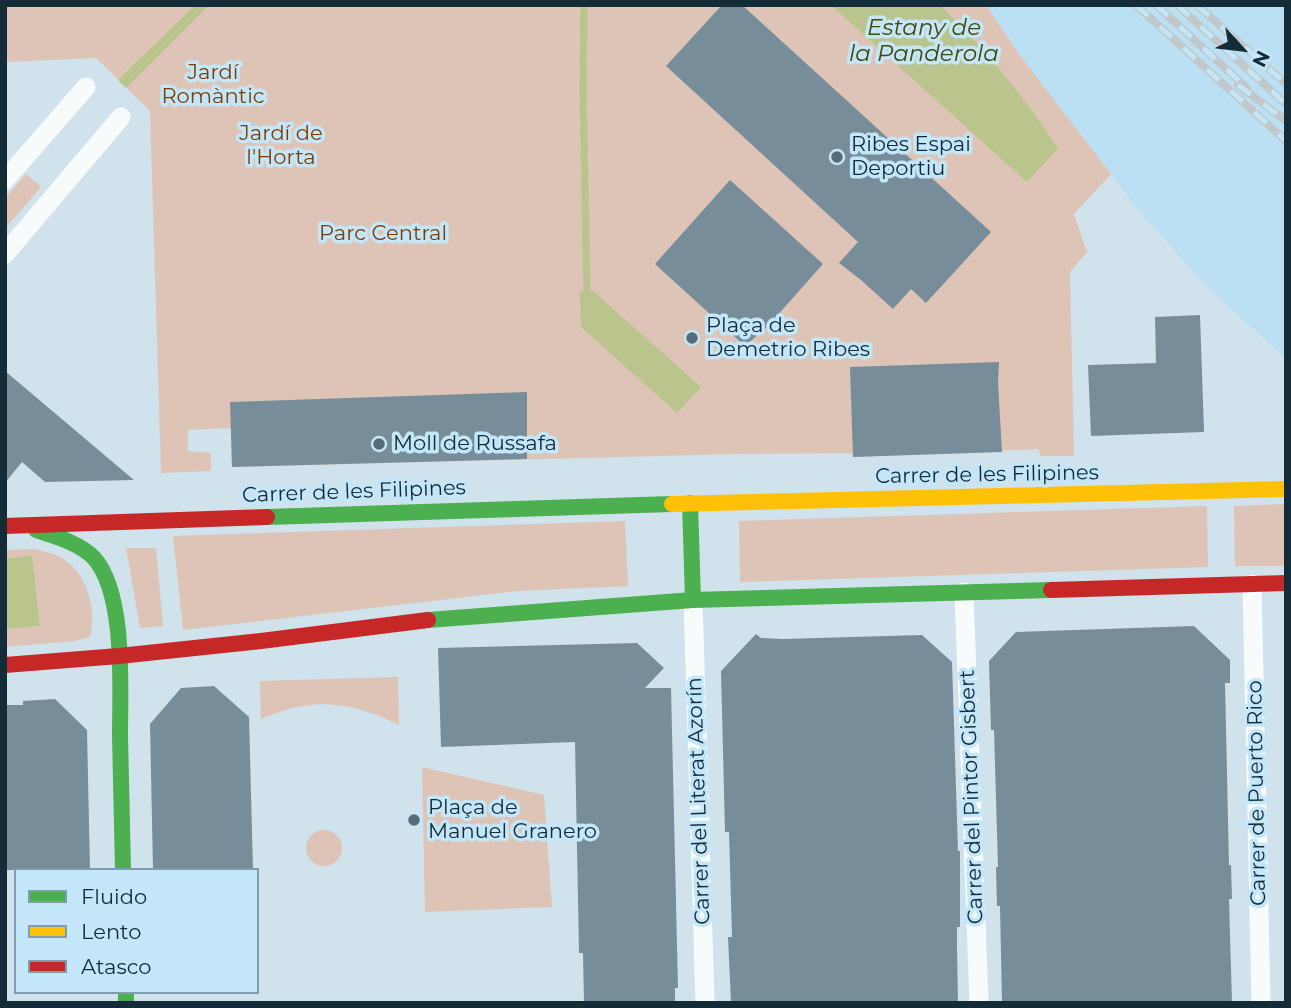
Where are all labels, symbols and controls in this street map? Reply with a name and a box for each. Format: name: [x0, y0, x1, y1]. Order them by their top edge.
water label: Estany de la Panderola: [849, 14, 999, 68]
north arrow: [1207, 14, 1277, 84]
text: N: [1247, 47, 1275, 71]
park label: Jardí Romàntic: [161, 60, 265, 110]
park label: Jardí de l'Horta: [239, 121, 323, 171]
place label: Ribes Espai Deportiu: [851, 132, 971, 182]
marker: Ribes Espai Deportiu: [829, 149, 845, 165]
park label: Parc Central: [319, 221, 447, 247]
place label: Plaça de Demetrio Ribes: [706, 313, 870, 363]
marker: Plaça de Demetrio Ribes: [684, 330, 700, 346]
place label: Moll de Russafa: [393, 431, 557, 457]
marker: Moll de Russafa: [371, 436, 387, 452]
street label: Carrer de les Filipines: [875, 460, 1099, 490]
street label: Carrer de les Filipines: [242, 476, 466, 508]
street label: Carrer del Pintor Gisbert: [955, 669, 989, 925]
street label: Carrer del Literat Azorín: [682, 677, 716, 925]
street label: Carrer de Puerto Rico: [1242, 680, 1272, 906]
place label: Plaça de Manuel Granero: [428, 795, 597, 845]
marker: Plaça de Manuel Granero: [406, 812, 422, 828]
legend: [14, 868, 259, 994]
text: Fluido: [81, 884, 147, 909]
text: Lento: [81, 919, 141, 944]
text: Atasco: [81, 954, 152, 979]

